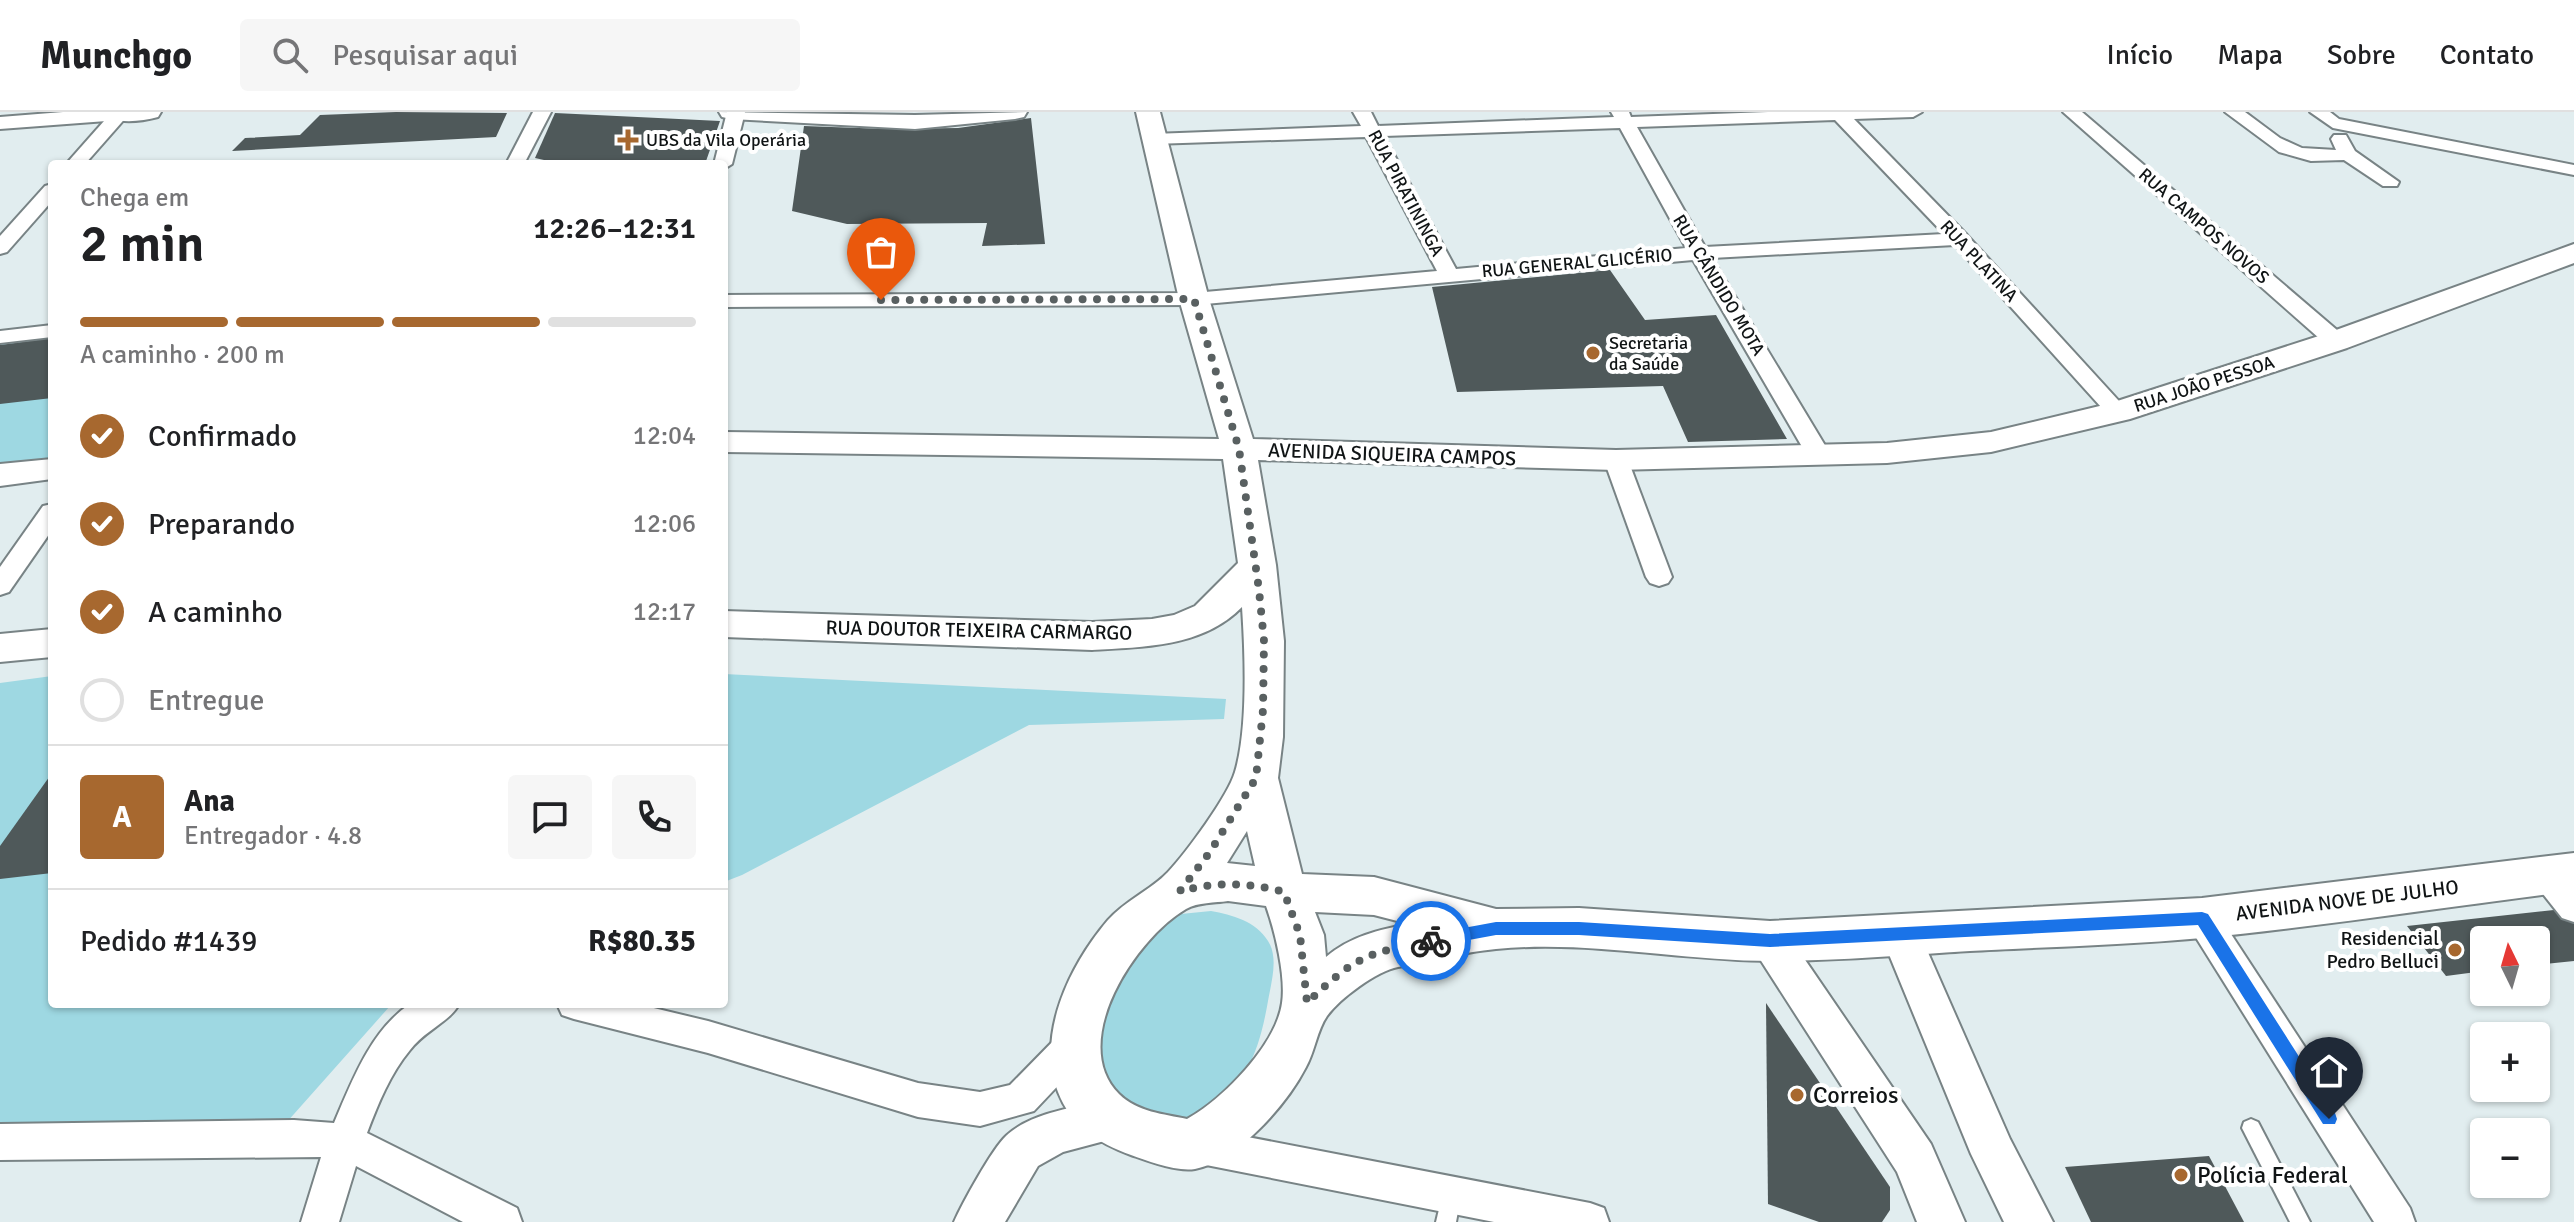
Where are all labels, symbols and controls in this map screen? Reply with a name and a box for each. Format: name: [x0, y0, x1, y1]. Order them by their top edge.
search box: [240, 19, 800, 91]
text: Munchgo: [40, 32, 192, 79]
icon: search: [268, 33, 312, 77]
text: Pesquisar aqui: [332, 37, 518, 74]
text: Início: [2106, 38, 2173, 72]
text: Mapa: [2217, 38, 2283, 72]
text: Sobre: [2327, 38, 2396, 72]
text: Contato: [2440, 38, 2534, 72]
street label: RUA PIRATININGA: [1363, 126, 1449, 260]
marker: UBS da Vila Operária: [617, 129, 639, 151]
place label: UBS da Vila Operária: [646, 129, 806, 151]
street label: RUA CAMPOS NOVOS: [2134, 163, 2274, 289]
text: Chega em: [80, 182, 189, 214]
text: 12:26–12:31: [533, 210, 696, 247]
street label: RUA CÂNDIDO MOTA: [1668, 211, 1770, 359]
text: 2 min: [80, 212, 205, 276]
street label: RUA PLATINA: [1936, 215, 2022, 307]
pin: [847, 218, 915, 300]
icon: bag: [859, 230, 903, 274]
street label: RUA GENERAL GLICÉRIO: [1481, 244, 1673, 282]
place label: Secretaria da Saúde: [1609, 332, 1688, 375]
text: A caminho · 200 m: [80, 339, 285, 371]
marker: Secretaria da Saúde: [1584, 344, 1602, 362]
street label: RUA JOÃO PESSOA: [2131, 351, 2277, 417]
icon: check: [80, 414, 124, 458]
text: Confirmado: [148, 418, 297, 455]
text: 12:04: [633, 420, 696, 452]
street label: AVENIDA SIQUEIRA CAMPOS: [1268, 438, 1516, 471]
icon: check: [80, 502, 124, 546]
text: Preparando: [148, 506, 295, 543]
text: 12:06: [633, 508, 696, 540]
icon: check: [80, 590, 124, 634]
text: A caminho: [148, 594, 283, 631]
text: 12:17: [633, 596, 696, 628]
street label: RUA DOUTOR TEIXEIRA CARMARGO: [825, 615, 1133, 646]
text: Entregue: [148, 682, 265, 719]
button: chat: [508, 775, 592, 859]
button: phone: [612, 775, 696, 859]
text: Ana: [184, 783, 235, 820]
text: A: [112, 799, 132, 836]
text: Entregador · 4.8: [184, 820, 362, 852]
street label: AVENIDA NOVE DE JULHO: [2234, 874, 2460, 927]
courier: [1391, 901, 1471, 981]
icon: bike: [1409, 919, 1453, 963]
text: Pedido #1439: [80, 923, 257, 960]
text: R$80.35: [588, 923, 696, 960]
place label: Residencial Pedro Belluci: [2326, 926, 2439, 974]
north arrow: [2470, 926, 2550, 1006]
map controls: [2470, 926, 2550, 1198]
marker: Residencial Pedro Belluci: [2446, 941, 2464, 959]
button: +: [2470, 1022, 2550, 1102]
pin: [2295, 1037, 2363, 1119]
icon: home: [2307, 1049, 2351, 1093]
place label: Correios: [1813, 1080, 1899, 1110]
marker: Correios: [1788, 1086, 1806, 1104]
button: −: [2470, 1118, 2550, 1198]
place label: Polícia Federal: [2197, 1160, 2348, 1190]
marker: Polícia Federal: [2172, 1166, 2190, 1184]

